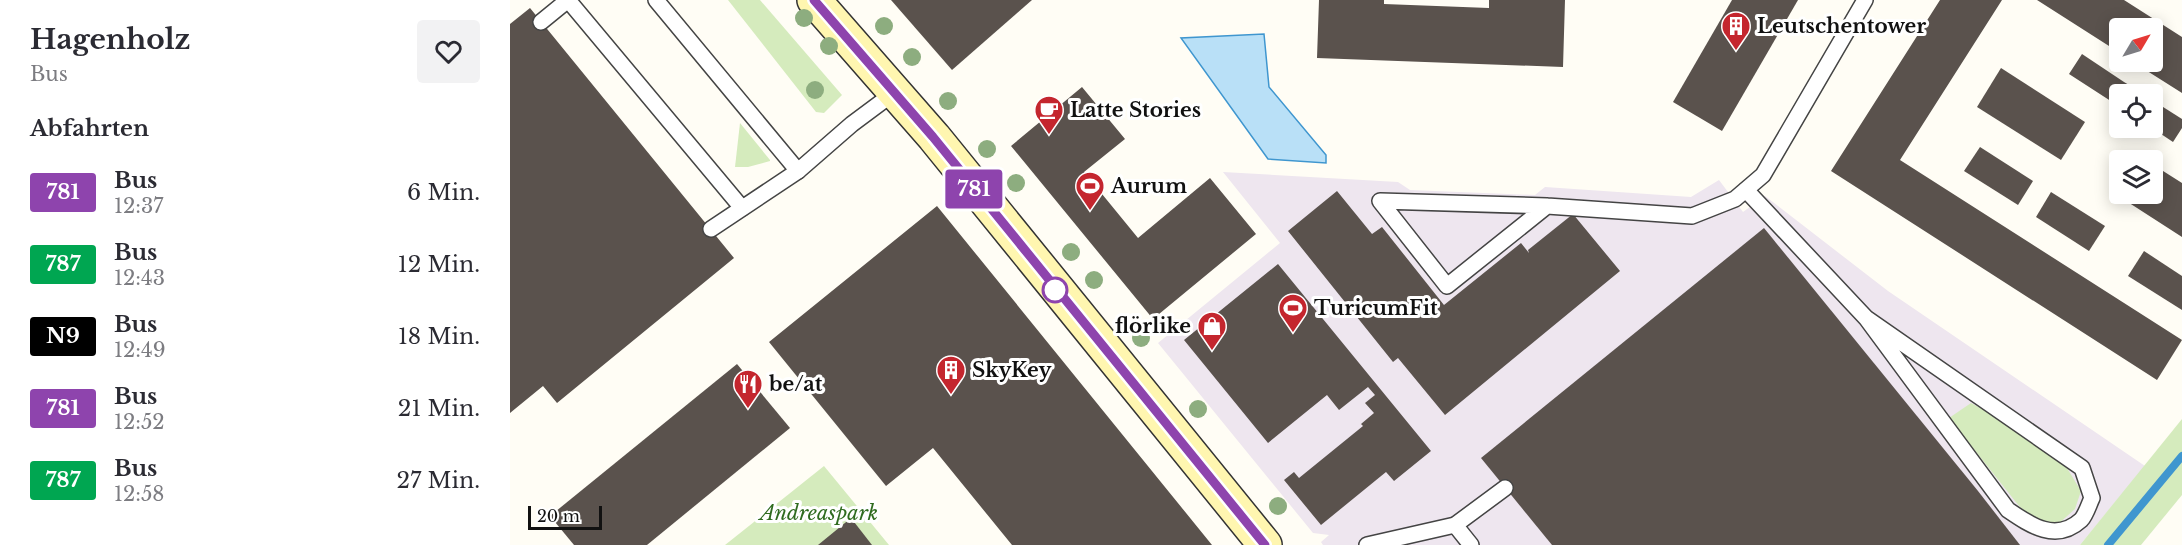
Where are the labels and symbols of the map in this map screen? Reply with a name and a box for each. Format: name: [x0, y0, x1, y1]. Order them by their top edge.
building icon: Leutschentower: [1720, 10, 1752, 52]
place label: Leutschentower: [1757, 14, 1926, 38]
north arrow: [2109, 18, 2163, 72]
cafe icon: Latte Stories: [1033, 94, 1065, 136]
place label: Latte Stories: [1070, 98, 1201, 122]
line badge: 781: [940, 170, 1008, 208]
sports icon: Aurum: [1074, 170, 1106, 212]
place label: Aurum: [1110, 174, 1187, 198]
unlabelled marker: [1042, 277, 1068, 303]
sports icon: TuricumFit: [1277, 292, 1309, 334]
place label: TuricumFit: [1314, 296, 1438, 320]
shop icon: flörlike: [1196, 310, 1228, 352]
place label: flörlike: [1115, 314, 1191, 338]
building icon: SkyKey: [935, 354, 967, 396]
place label: SkyKey: [972, 358, 1052, 382]
restaurant icon: be/at: [732, 368, 764, 410]
place label: be/at: [768, 372, 823, 396]
park label: Andreaspark: [757, 501, 878, 525]
scale bar: [528, 503, 602, 530]

